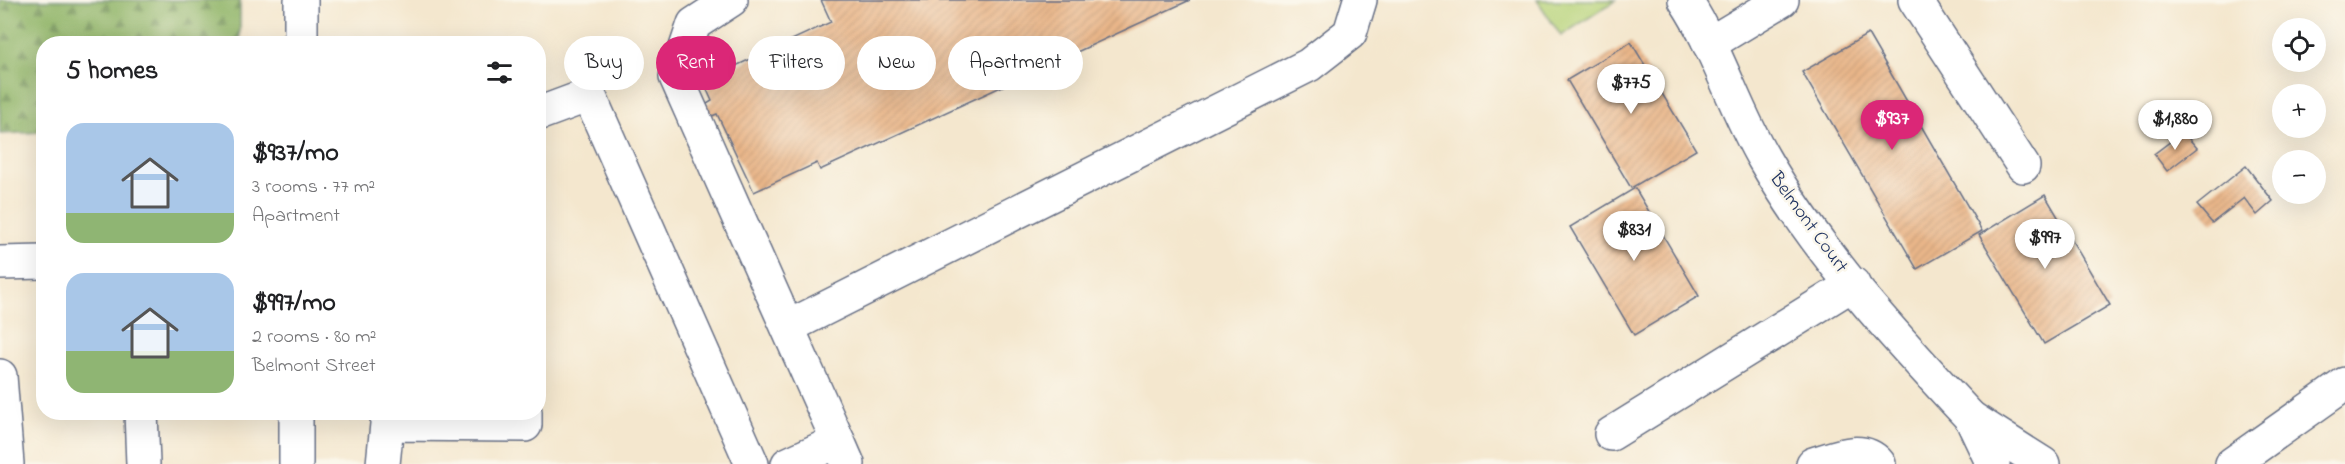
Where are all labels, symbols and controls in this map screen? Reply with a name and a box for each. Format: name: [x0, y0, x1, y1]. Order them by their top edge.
map controls: [2272, 18, 2326, 204]
button: locate: [2272, 18, 2326, 72]
chip: Buy: [564, 36, 644, 90]
chip: Rent: [656, 36, 736, 90]
chip: Filters: [748, 36, 845, 90]
chip: New: [857, 36, 936, 90]
chip: Apartment: [948, 36, 1083, 90]
text: 5 homes: [66, 53, 158, 91]
icon: filters: [483, 56, 516, 89]
pin: $775: [1595, 64, 1667, 115]
text: $775: [1611, 69, 1651, 98]
button: +: [2272, 84, 2326, 138]
pin: $937: [1856, 100, 1928, 151]
pin: $1,880: [2126, 100, 2224, 151]
text: $937: [1875, 105, 1909, 134]
text: $1,880: [2152, 105, 2198, 134]
text: $937/mo: [252, 135, 339, 173]
icon: home: [114, 147, 186, 219]
button: −: [2272, 150, 2326, 204]
street label: Belmont Court: [1761, 166, 1855, 280]
text: 3 rooms · 77 m²: [252, 173, 375, 202]
text: Apartment: [252, 202, 340, 231]
pin: $831: [1598, 211, 1670, 262]
text: $831: [1617, 216, 1651, 245]
pin: $997: [2009, 219, 2081, 270]
text: $997: [2029, 224, 2061, 253]
text: $997/mo: [252, 285, 336, 323]
icon: home: [114, 297, 186, 369]
text: 2 rooms · 80 m²: [252, 323, 377, 352]
text: Belmont Street: [252, 352, 376, 381]

